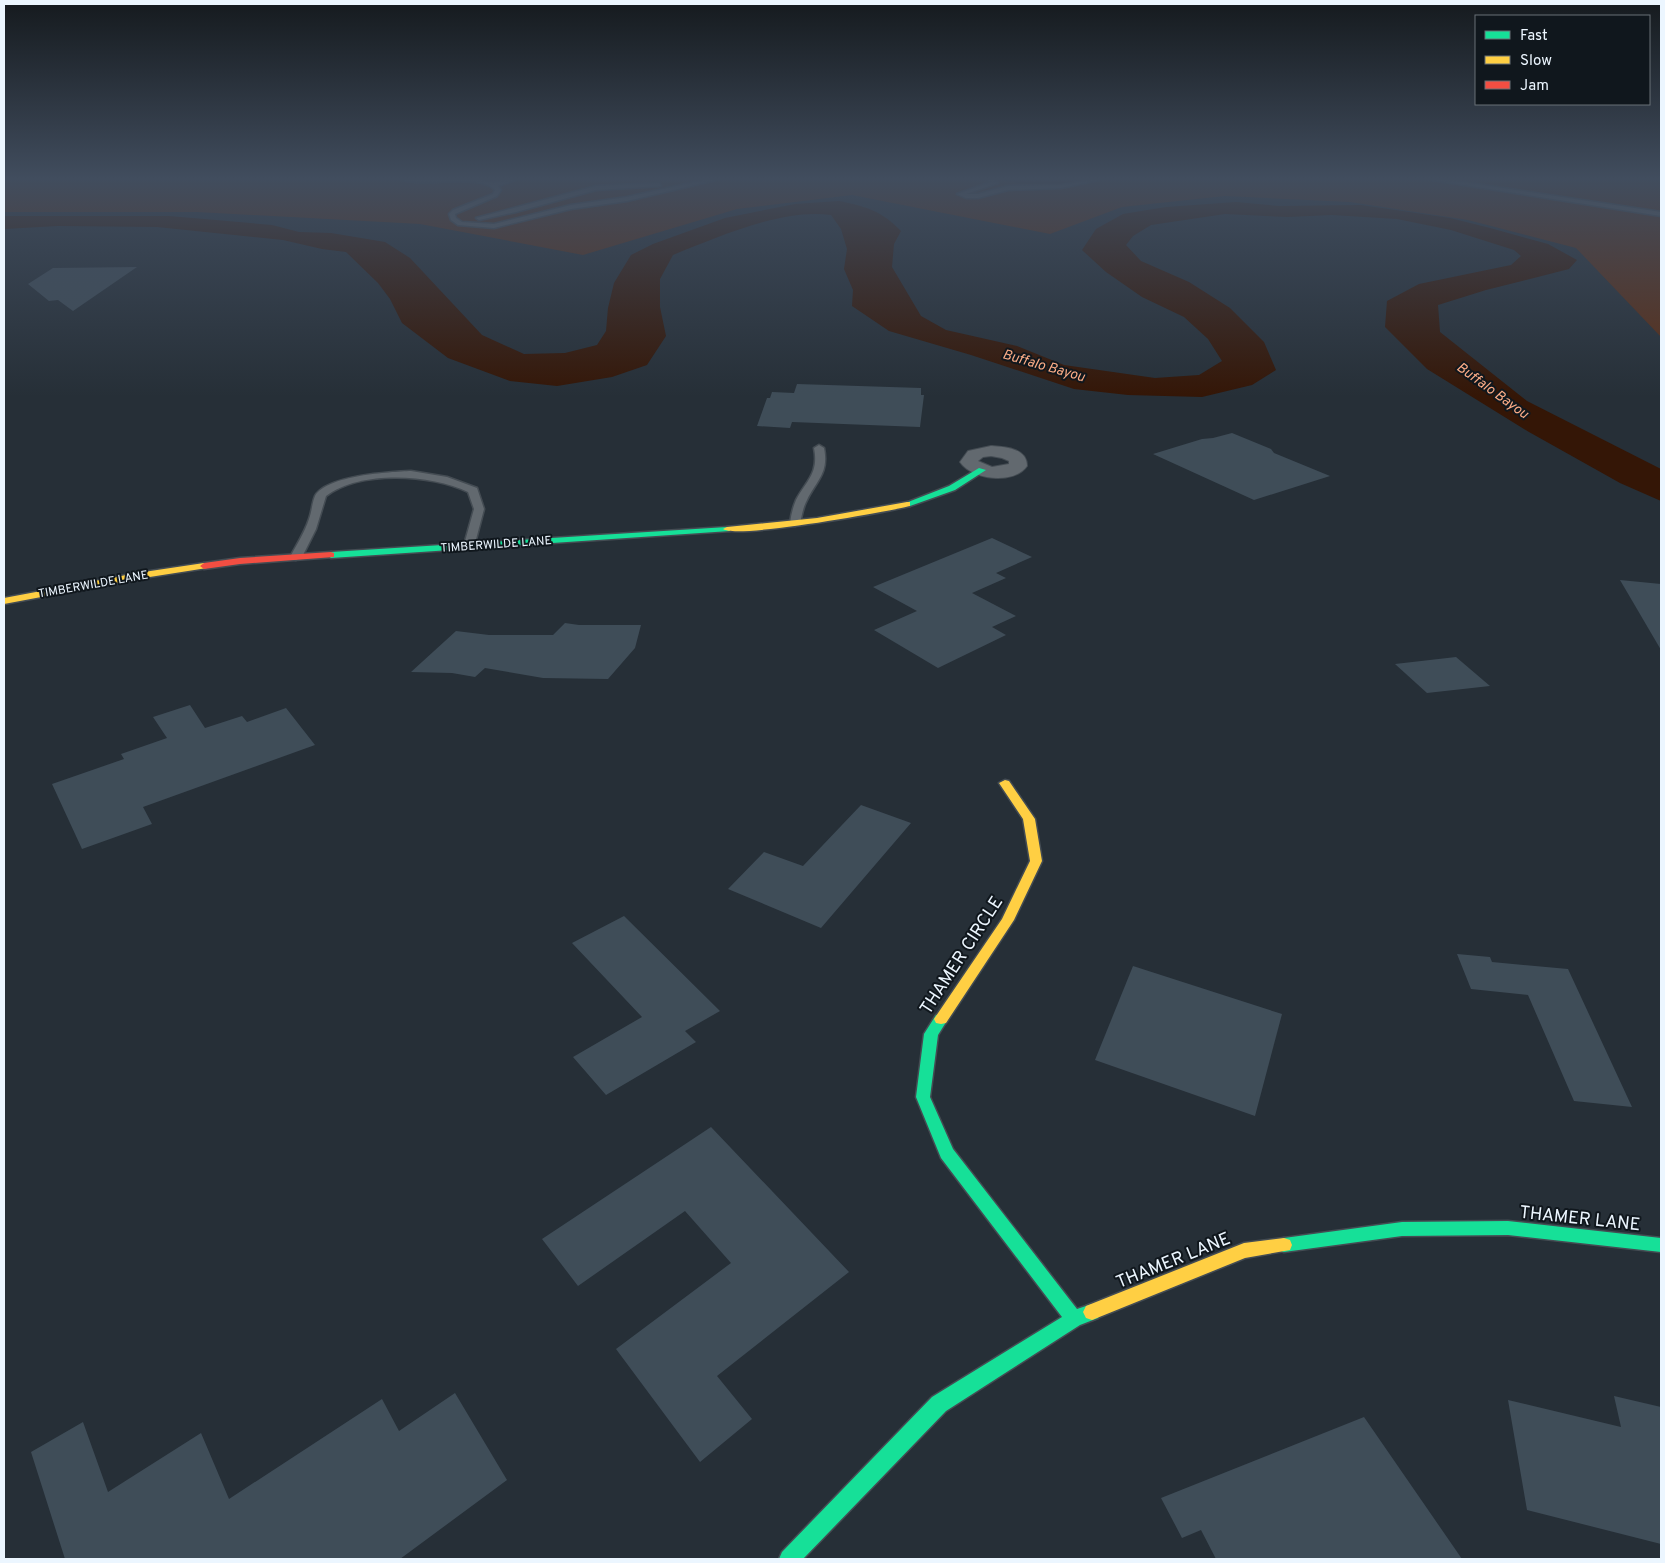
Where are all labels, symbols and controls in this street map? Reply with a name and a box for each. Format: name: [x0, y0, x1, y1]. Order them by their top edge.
legend: [1475, 15, 1650, 105]
text: Fast: [1520, 27, 1548, 46]
text: Slow: [1520, 52, 1552, 71]
text: Jam: [1520, 77, 1549, 96]
water label: Buffalo Bayou: [1000, 347, 1087, 386]
water label: Buffalo Bayou: [1453, 359, 1532, 423]
street label: TIMBERWILDE LANE: [440, 533, 552, 557]
street label: TIMBERWILDE LANE: [37, 567, 149, 603]
street label: THAMER CIRCLE: [915, 892, 1009, 1019]
street label: THAMER LANE: [1518, 1202, 1641, 1237]
street label: THAMER LANE: [1113, 1228, 1234, 1295]

